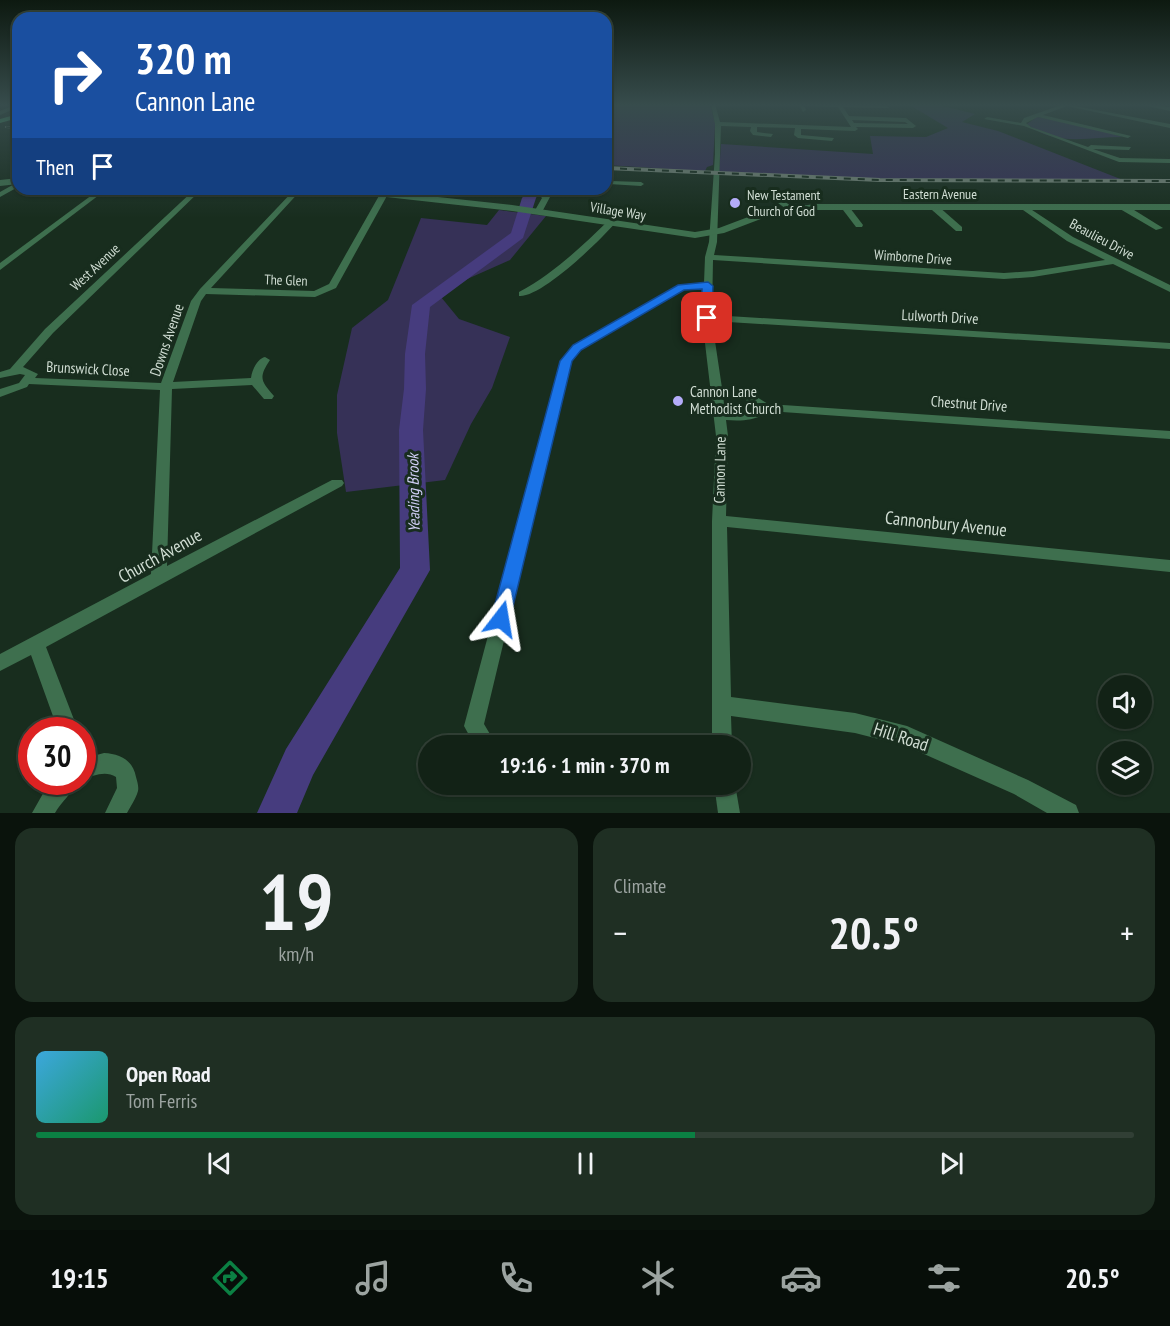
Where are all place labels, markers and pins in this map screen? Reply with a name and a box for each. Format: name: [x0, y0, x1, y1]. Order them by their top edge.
place label: New Testament Church of God: [747, 186, 821, 220]
marker: New Testament Church of God: [728, 196, 742, 210]
pin: [681, 292, 732, 343]
place label: Cannon Lane Methodist Church: [690, 382, 781, 418]
marker: Cannon Lane Methodist Church: [671, 394, 685, 408]

